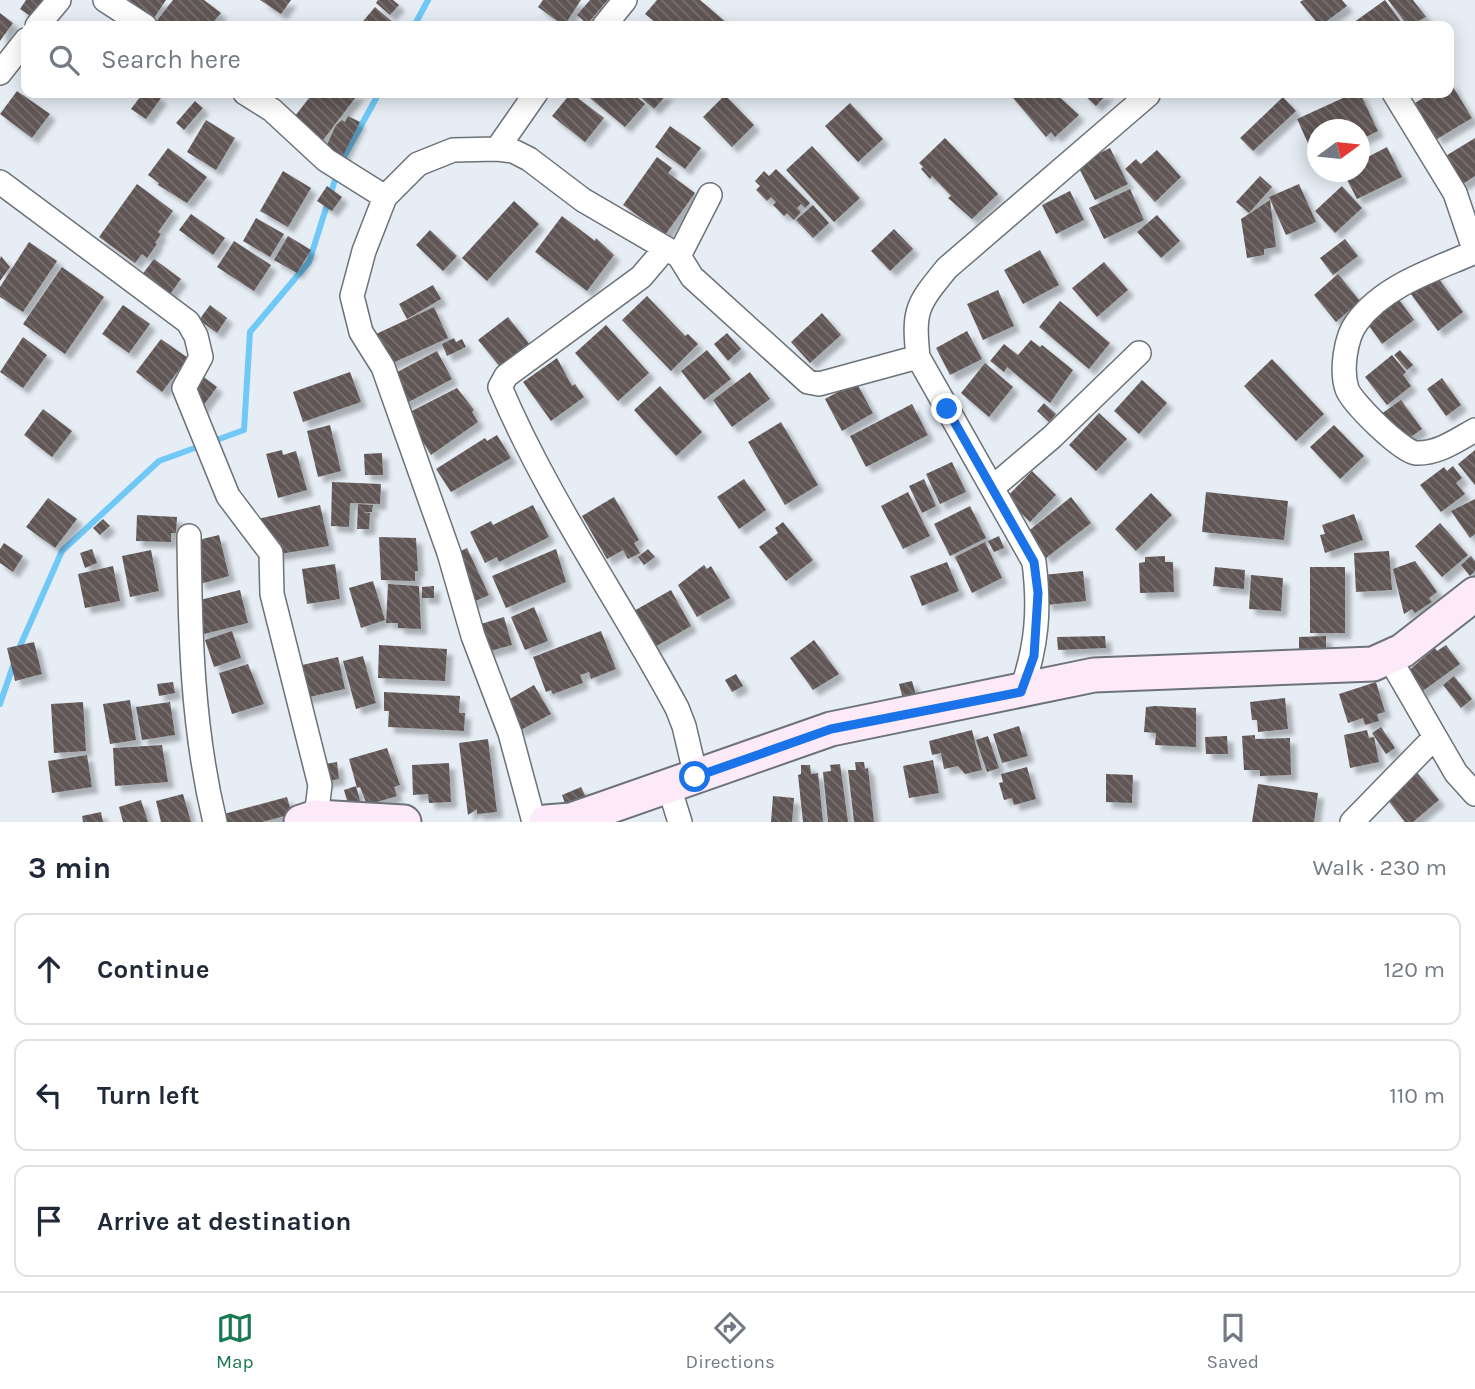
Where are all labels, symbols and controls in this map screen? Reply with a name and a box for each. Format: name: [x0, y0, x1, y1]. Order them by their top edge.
search box: [21, 21, 1454, 98]
icon: search: [45, 41, 83, 79]
text: Search here: [101, 44, 241, 75]
north arrow: [1307, 119, 1370, 182]
route end: [931, 393, 962, 424]
route start: [679, 761, 710, 792]
text: 3 min: [28, 850, 111, 886]
text: Walk · 230 m: [1313, 854, 1447, 881]
icon: ahead: [30, 950, 68, 988]
text: Continue: [97, 954, 209, 985]
text: 120 m: [1383, 956, 1445, 983]
icon: left: [30, 1076, 68, 1114]
text: Turn left: [97, 1080, 199, 1111]
text: 110 m: [1389, 1082, 1445, 1109]
icon: arrive: [30, 1202, 68, 1240]
text: Arrive at destination: [97, 1206, 351, 1237]
tab: Map: [216, 1309, 254, 1373]
tab: Directions: [686, 1309, 775, 1373]
tab: Saved: [1207, 1309, 1259, 1373]

